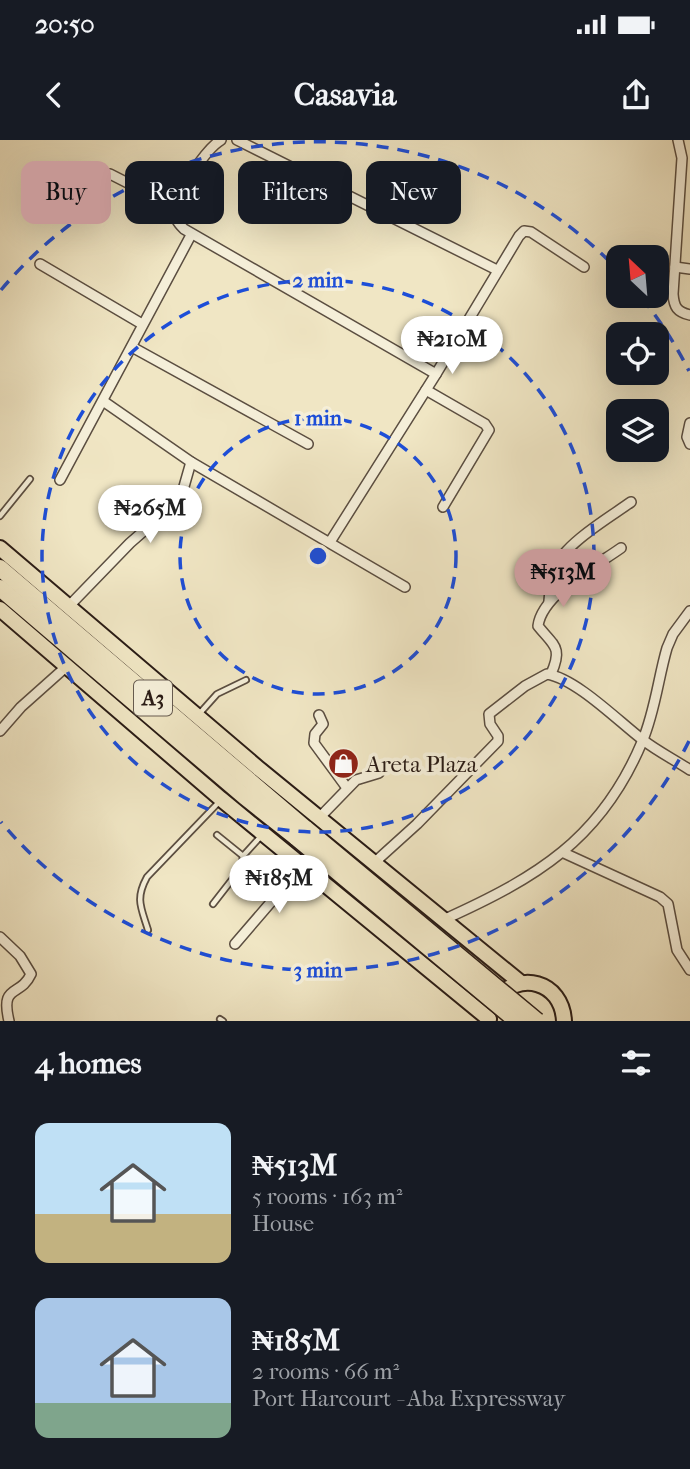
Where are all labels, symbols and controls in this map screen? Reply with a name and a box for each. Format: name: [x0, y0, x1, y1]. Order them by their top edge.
text: 20:50: [35, 9, 95, 40]
icon: back: [35, 76, 73, 114]
text: Casavia: [294, 76, 396, 113]
icon: share: [617, 76, 655, 114]
chip: Buy: [21, 161, 111, 224]
chip: Rent: [125, 161, 224, 224]
chip: Filters: [238, 161, 352, 224]
chip: New: [366, 161, 461, 224]
north arrow: [606, 245, 668, 308]
map controls: [606, 245, 669, 462]
text: 2 min: [292, 268, 344, 292]
pin: ₦210M: [403, 316, 501, 376]
button: locate: [606, 322, 669, 385]
text: ₦210M: [417, 325, 487, 352]
button: layers: [606, 399, 669, 462]
text: 1 min: [294, 406, 343, 430]
pin: ₦265M: [101, 486, 199, 545]
text: ₦265M: [114, 494, 186, 521]
centre of rings: [306, 544, 330, 568]
pin: ₦513M: [514, 550, 612, 609]
text: ₦513M: [530, 558, 596, 585]
road number: A3: [134, 680, 172, 716]
shop icon: Areta Plaza: [326, 747, 360, 781]
place label: Areta Plaza: [365, 751, 478, 778]
pin: ₦185M: [230, 856, 328, 915]
text: ₦185M: [245, 864, 313, 891]
text: 3 min: [294, 958, 343, 982]
icon: filters: [617, 1044, 655, 1082]
text: 4 homes: [35, 1046, 142, 1081]
text: ₦513M: [252, 1148, 337, 1183]
icon: home: [91, 1151, 175, 1235]
text: 5 rooms · 163 m²: [252, 1183, 402, 1210]
text: House: [252, 1210, 314, 1237]
text: ₦185M: [252, 1323, 340, 1358]
icon: home: [91, 1326, 175, 1410]
text: 2 rooms · 66 m²: [252, 1358, 399, 1385]
text: Port Harcourt - Aba Expressway: [252, 1385, 565, 1412]

